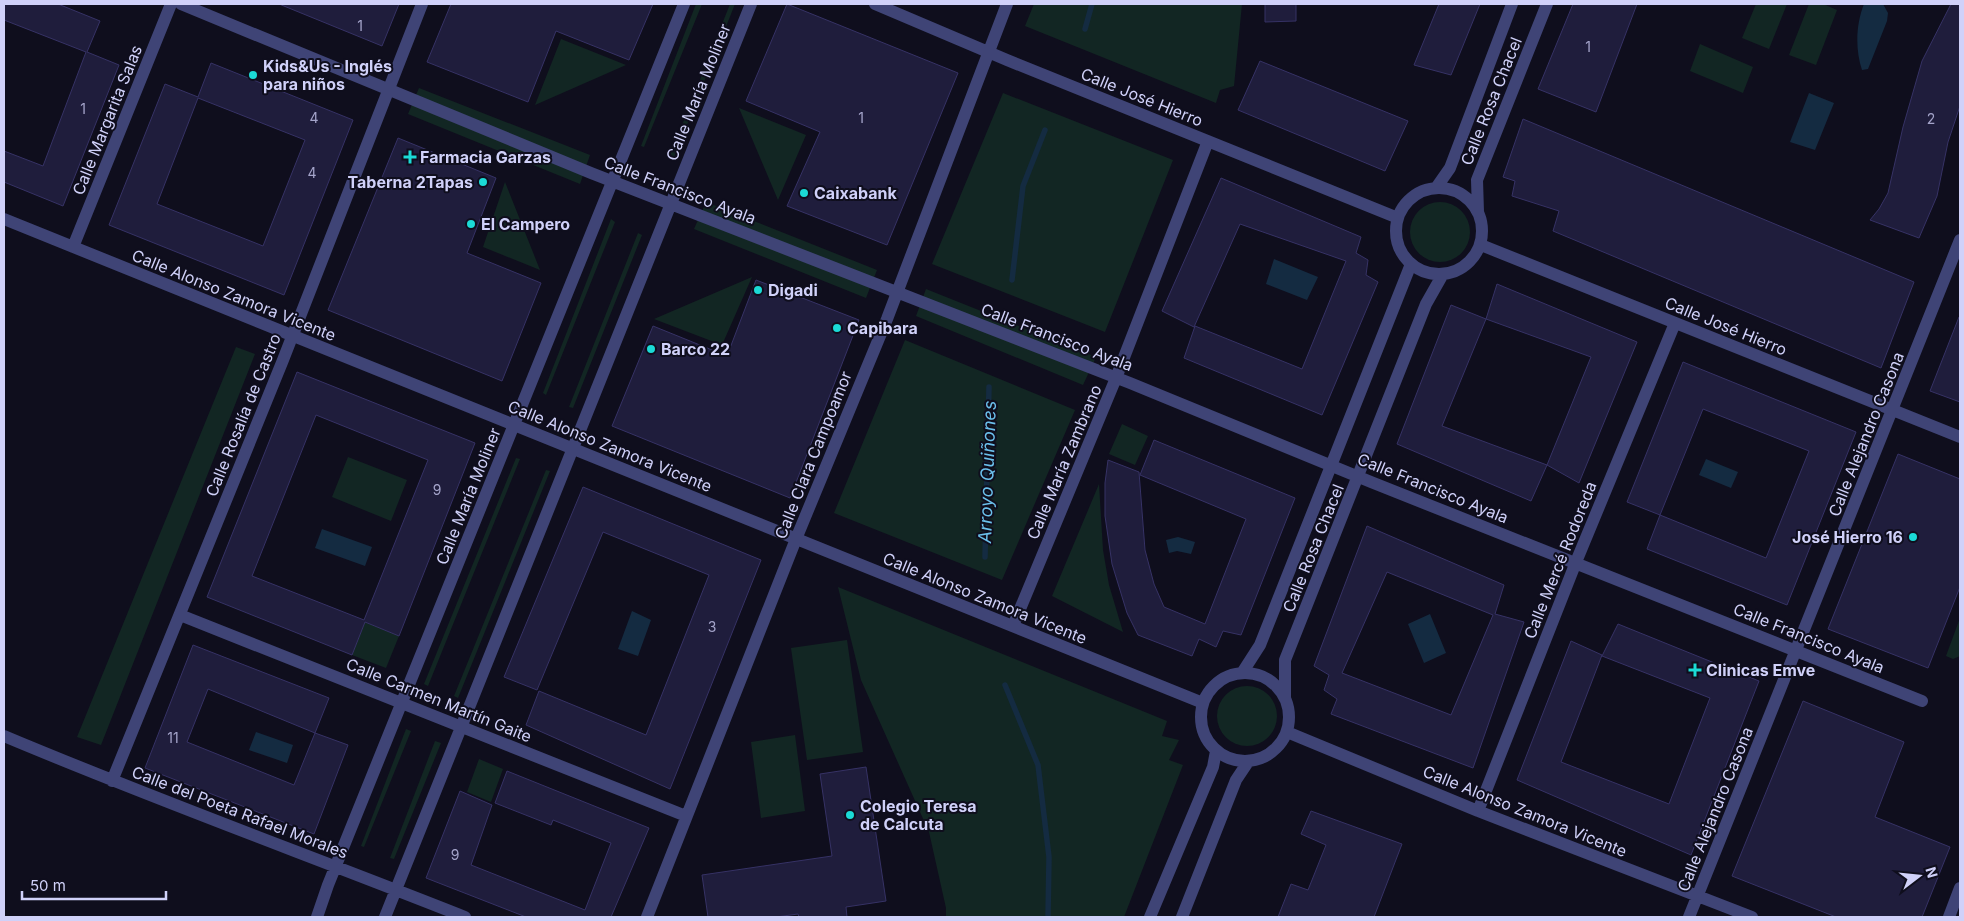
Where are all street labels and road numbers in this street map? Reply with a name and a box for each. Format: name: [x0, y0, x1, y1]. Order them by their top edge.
street label: Calle María Moliner: [661, 21, 735, 163]
street label: Calle Rosa Chacel: [1456, 34, 1526, 168]
street label: Calle Margarita Salas: [68, 42, 146, 198]
street label: Calle José Hierro: [1078, 63, 1206, 131]
street label: Calle Francisco Ayala: [601, 152, 759, 228]
street label: Calle Alonso Zamora Vicente: [129, 245, 339, 345]
street label: Calle José Hierro: [1662, 292, 1790, 360]
street label: Calle Francisco Ayala: [978, 299, 1136, 375]
street label: Calle Rosalía de Castro: [201, 331, 285, 499]
street label: Calle Alejandro Casona: [1824, 349, 1908, 519]
street label: Calle Clara Campoamor: [770, 368, 856, 542]
street label: Calle María Zambrano: [1022, 382, 1106, 542]
street label: Calle Alonso Zamora Vicente: [505, 396, 715, 496]
street label: Calle María Moliner: [431, 425, 505, 567]
street label: Calle Francisco Ayala: [1355, 449, 1511, 527]
street label: Calle Mercé Rodoreda: [1519, 479, 1601, 641]
street label: Calle Rosa Chacel: [1278, 481, 1348, 615]
street label: Calle Alonso Zamora Vicente: [880, 548, 1090, 648]
street label: Calle Francisco Ayala: [1731, 599, 1887, 677]
street label: Calle Carmen Martín Gaite: [343, 654, 535, 746]
street label: Calle Alejandro Casona: [1673, 724, 1757, 894]
street label: Calle del Poeta Rafael Morales: [129, 761, 351, 863]
street label: Calle Alonso Zamora Vicente: [1420, 761, 1630, 861]

